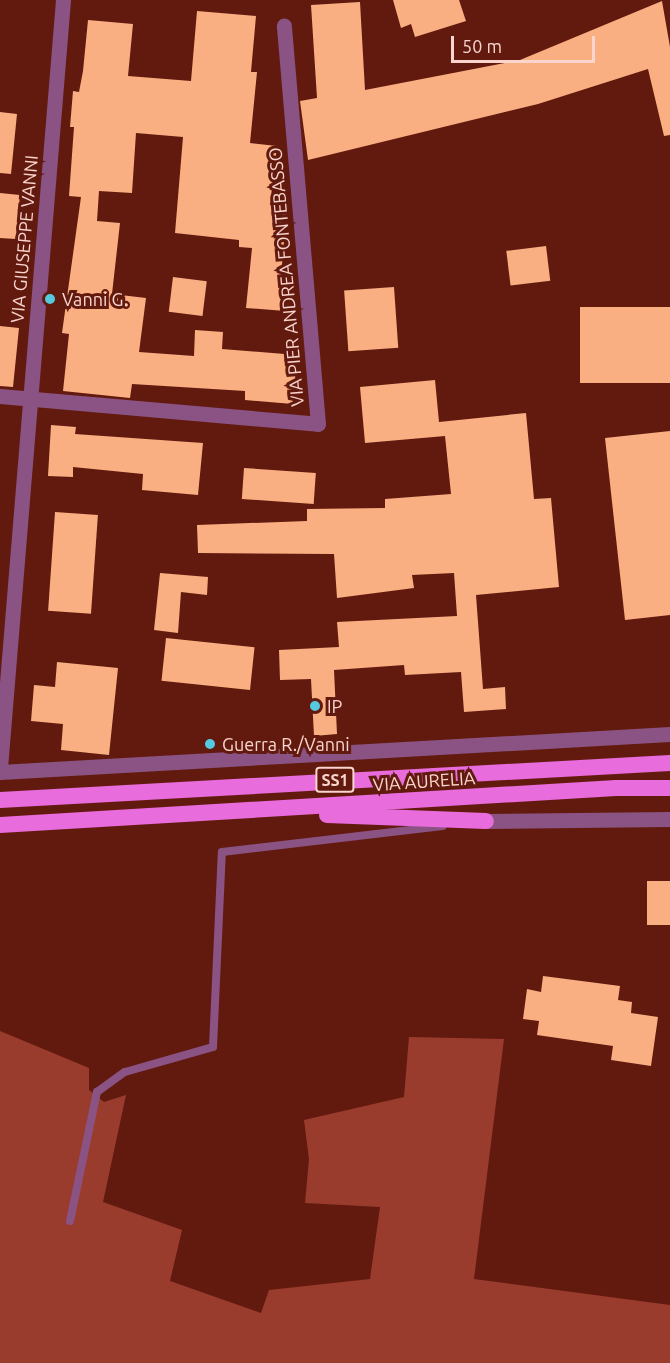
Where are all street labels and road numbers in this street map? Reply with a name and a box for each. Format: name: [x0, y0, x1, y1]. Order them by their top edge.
street label: VIA PIER ANDREA FONTEBASSO: [264, 147, 308, 407]
street label: VIA GIUSEPPE VANNI: [6, 154, 42, 324]
road number: SS1: [314, 767, 356, 793]
street label: VIA AURELIA: [372, 767, 476, 795]

